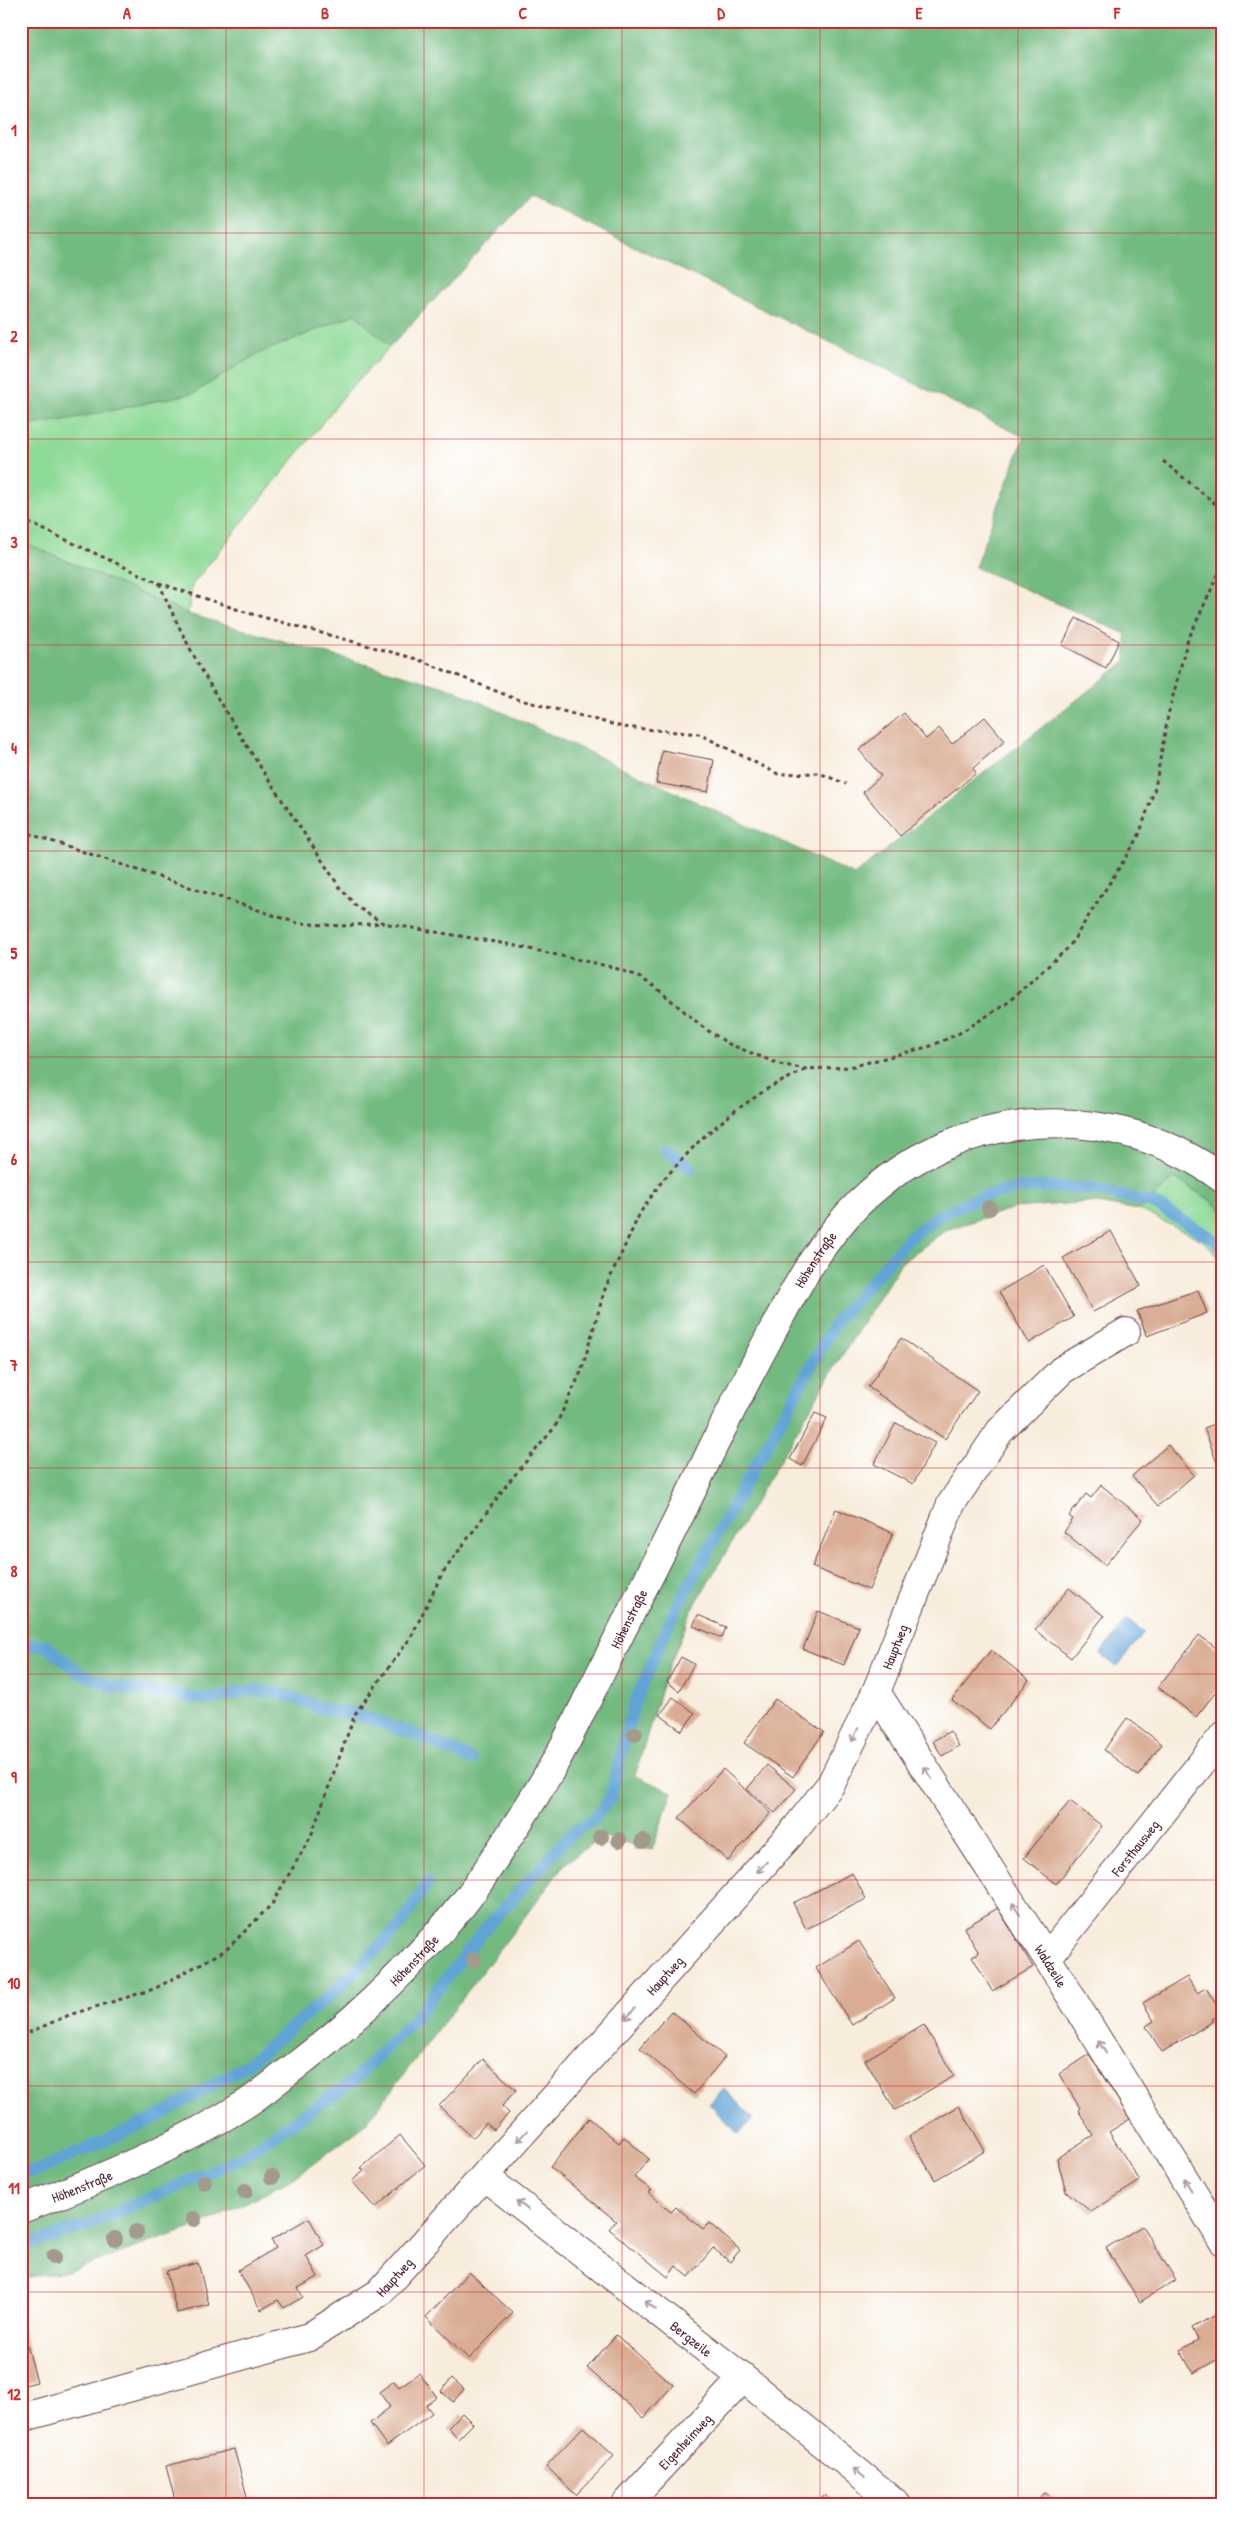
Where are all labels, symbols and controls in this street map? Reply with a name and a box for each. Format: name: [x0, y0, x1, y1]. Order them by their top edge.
text: A: [123, 2, 131, 24]
text: B: [321, 2, 329, 24]
text: C: [519, 2, 528, 24]
text: D: [717, 2, 725, 24]
text: E: [915, 2, 923, 24]
text: F: [1113, 2, 1121, 24]
text: 1: [11, 119, 17, 141]
text: 2: [10, 325, 18, 347]
text: 3: [10, 531, 18, 553]
text: 4: [11, 737, 17, 759]
text: 5: [11, 942, 18, 964]
text: 6: [11, 1148, 18, 1170]
street label: Höhenstraße: [789, 1227, 840, 1291]
text: 7: [9, 1354, 18, 1376]
text: 8: [11, 1560, 18, 1582]
street label: Höhenstraße: [605, 1585, 651, 1651]
street label: Hauptweg: [877, 1621, 913, 1672]
one-way arrow: [850, 1728, 860, 1743]
text: 9: [11, 1766, 17, 1788]
one-way arrow: [923, 1766, 933, 1780]
street label: Forsthausweg: [1106, 1815, 1164, 1881]
one-way arrow: [756, 1861, 767, 1874]
one-way arrow: [1011, 1903, 1021, 1917]
street label: Höhenstraße: [384, 1930, 443, 1990]
street label: Waldzeile: [1031, 1940, 1072, 1991]
street label: Hauptweg: [642, 1951, 688, 1999]
text: 10: [8, 1972, 20, 1994]
one-way arrow: [624, 2008, 636, 2021]
one-way arrow: [1097, 2040, 1108, 2054]
one-way arrow: [516, 2129, 528, 2142]
street label: Höhenstraße: [48, 2164, 115, 2206]
text: 11: [8, 2177, 20, 2199]
one-way arrow: [1182, 2179, 1192, 2193]
one-way arrow: [516, 2200, 529, 2211]
street label: Hauptweg: [371, 2253, 417, 2300]
one-way arrow: [644, 2300, 657, 2311]
street label: Bergzeile: [667, 2316, 717, 2361]
text: 12: [7, 2383, 21, 2405]
street label: Eigenheimweg: [654, 2409, 716, 2473]
one-way arrow: [853, 2467, 866, 2478]

